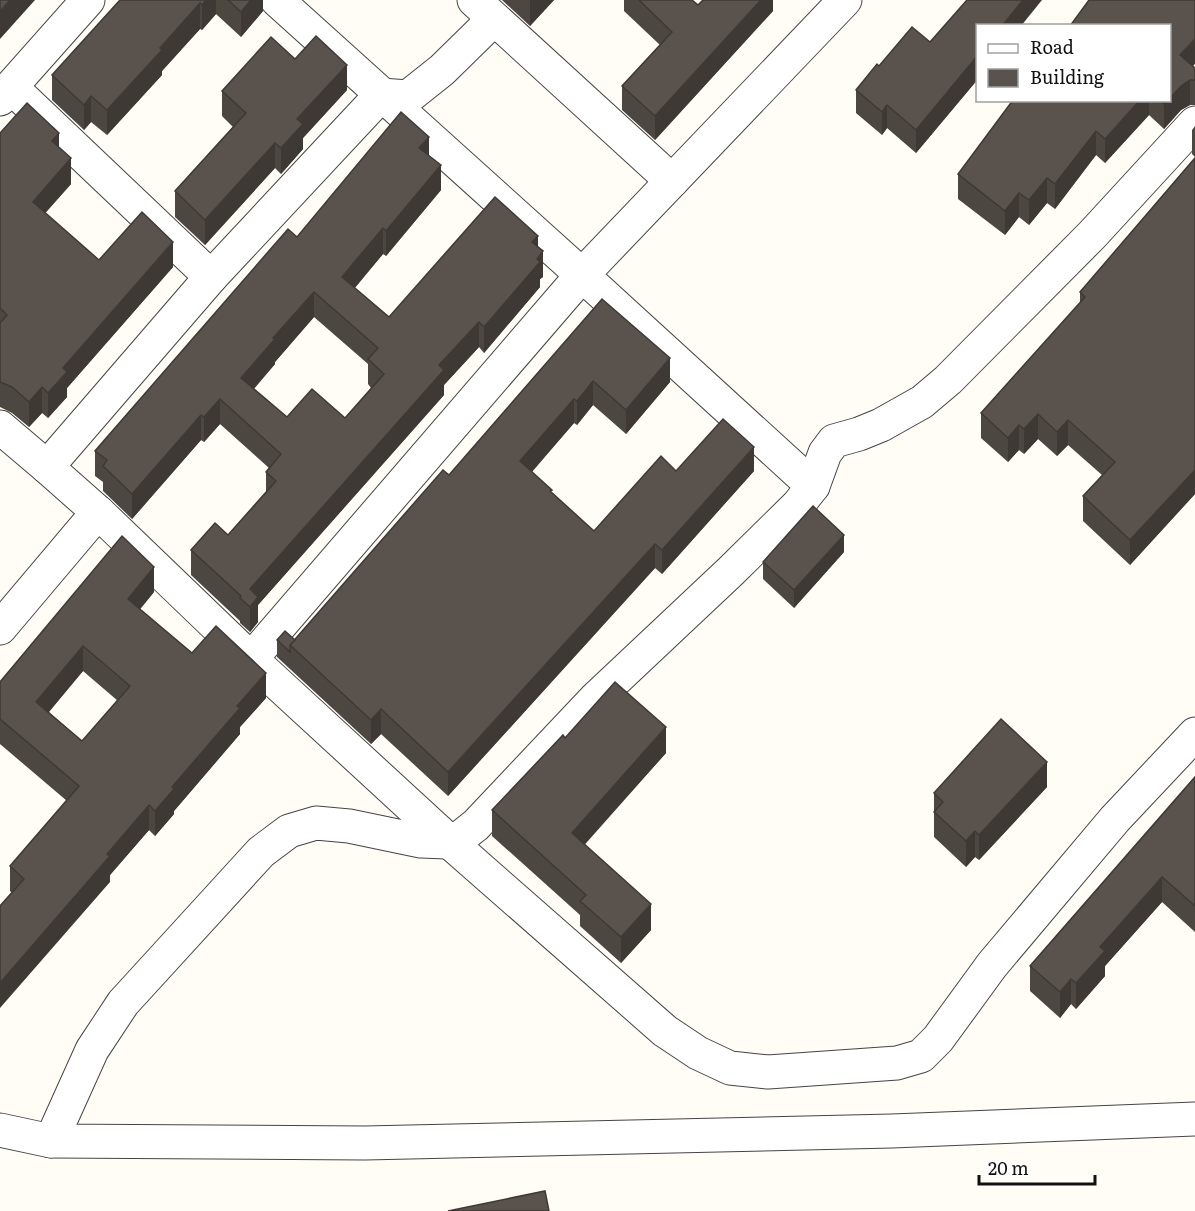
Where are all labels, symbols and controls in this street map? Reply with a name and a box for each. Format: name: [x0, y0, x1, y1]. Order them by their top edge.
legend: [976, 24, 1171, 102]
text: Road: [1030, 33, 1074, 60]
text: Building: [1030, 63, 1105, 90]
scale bar: [979, 1148, 1094, 1186]
text: 20 m: [988, 1154, 1029, 1181]

